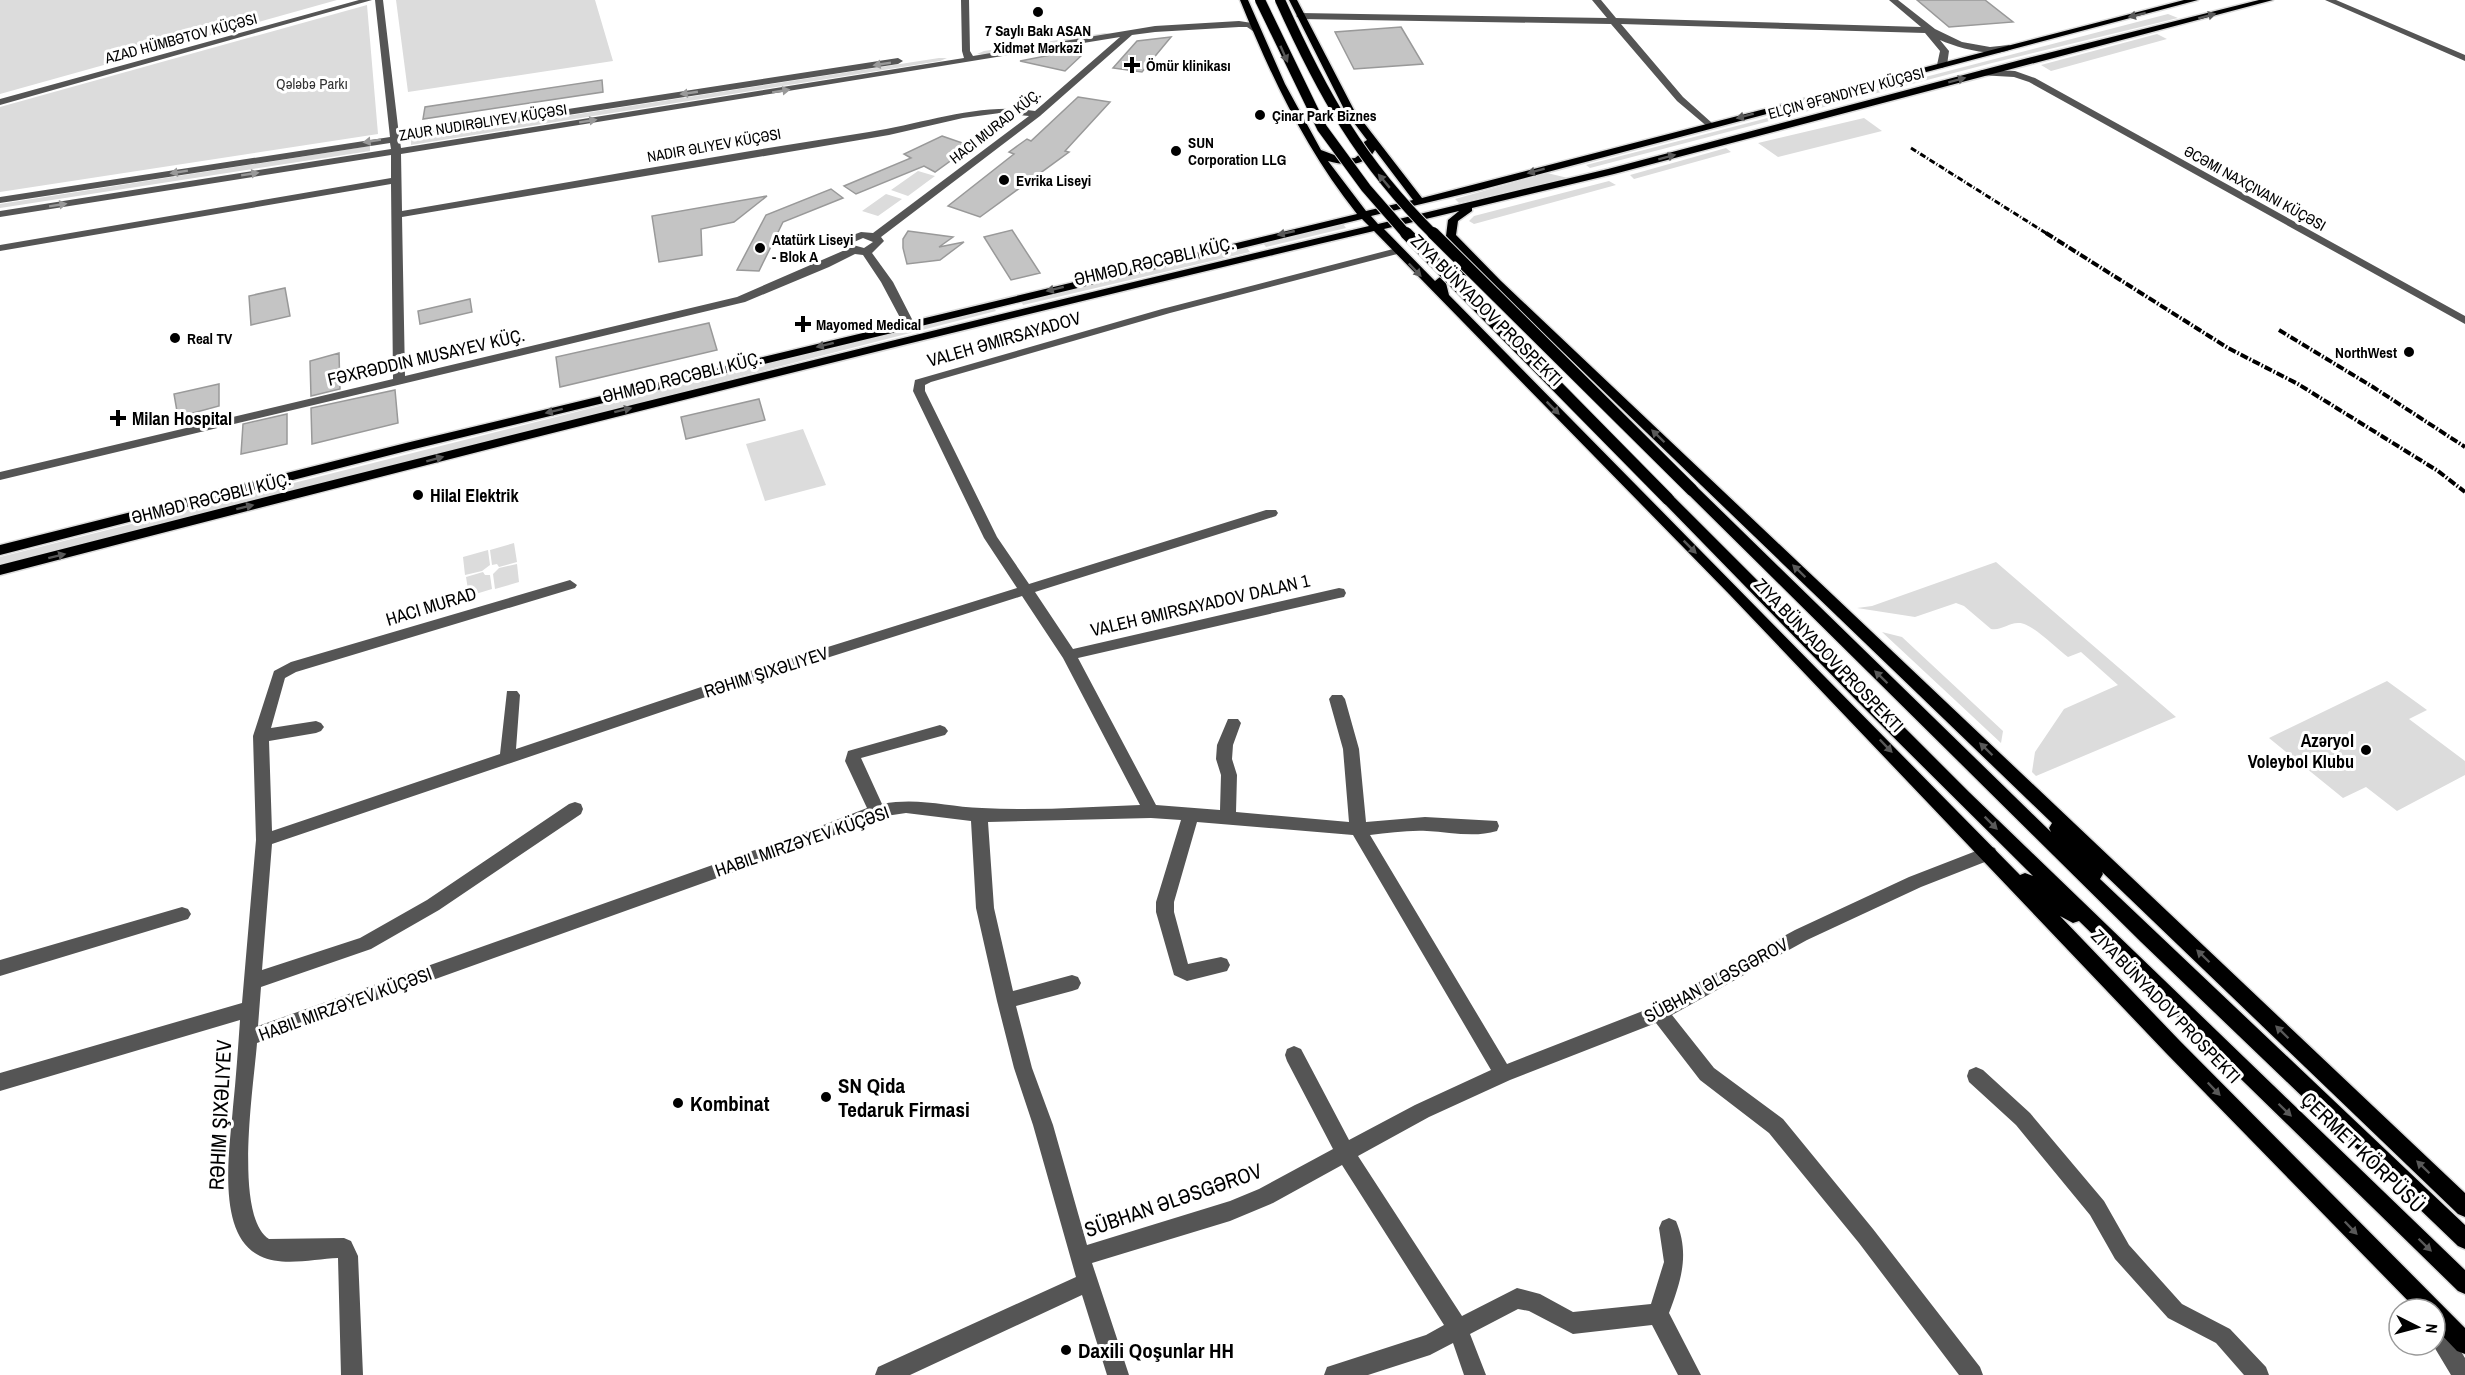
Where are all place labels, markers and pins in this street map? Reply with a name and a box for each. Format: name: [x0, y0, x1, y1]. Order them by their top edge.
marker: 7 Saylı Bakı ASAN Xidmət Mərkəzi: [1031, 5, 1045, 19]
place label: 7 Saylı Bakı ASAN Xidmət Mərkəzi: [985, 20, 1091, 58]
place label: Ömür klinikası: [1146, 55, 1231, 76]
marker: Ömür klinikası: [1123, 56, 1141, 74]
place label: Çinar Park Biznes: [1272, 105, 1377, 126]
marker: Çinar Park Biznes: [1253, 108, 1267, 122]
place label: SUN Corporation LLG: [1188, 132, 1286, 170]
marker: SUN Corporation LLG: [1169, 144, 1183, 158]
place label: Evrika Liseyi: [1016, 170, 1091, 191]
marker: Evrika Liseyi: [997, 173, 1011, 187]
place label: Atatürk Liseyi - Blok A: [772, 229, 853, 267]
marker: Atatürk Liseyi - Blok A: [753, 241, 767, 255]
place label: Mayomed Medical: [816, 314, 921, 335]
marker: Mayomed Medical: [794, 315, 812, 333]
place label: Real TV: [187, 328, 233, 349]
marker: Real TV: [168, 331, 182, 345]
place label: NorthWest: [2335, 342, 2397, 363]
marker: NorthWest: [2402, 345, 2416, 359]
place label: Milan Hospital: [132, 406, 232, 431]
marker: Milan Hospital: [109, 409, 127, 427]
place label: Hilal Elektrik: [430, 483, 519, 508]
marker: Hilal Elektrik: [411, 488, 425, 502]
place label: Azəryol Voleybol Klubu: [2248, 728, 2354, 774]
marker: Azəryol Voleybol Klubu: [2359, 743, 2373, 757]
place label: SN Qida Tedaruk Firmasi: [838, 1071, 970, 1124]
place label: Kombinat: [690, 1089, 770, 1118]
marker: SN Qida Tedaruk Firmasi: [819, 1090, 833, 1104]
marker: Kombinat: [671, 1096, 685, 1110]
place label: Daxili Qoşunlar HH: [1078, 1336, 1234, 1365]
marker: Daxili Qoşunlar HH: [1059, 1343, 1073, 1357]

